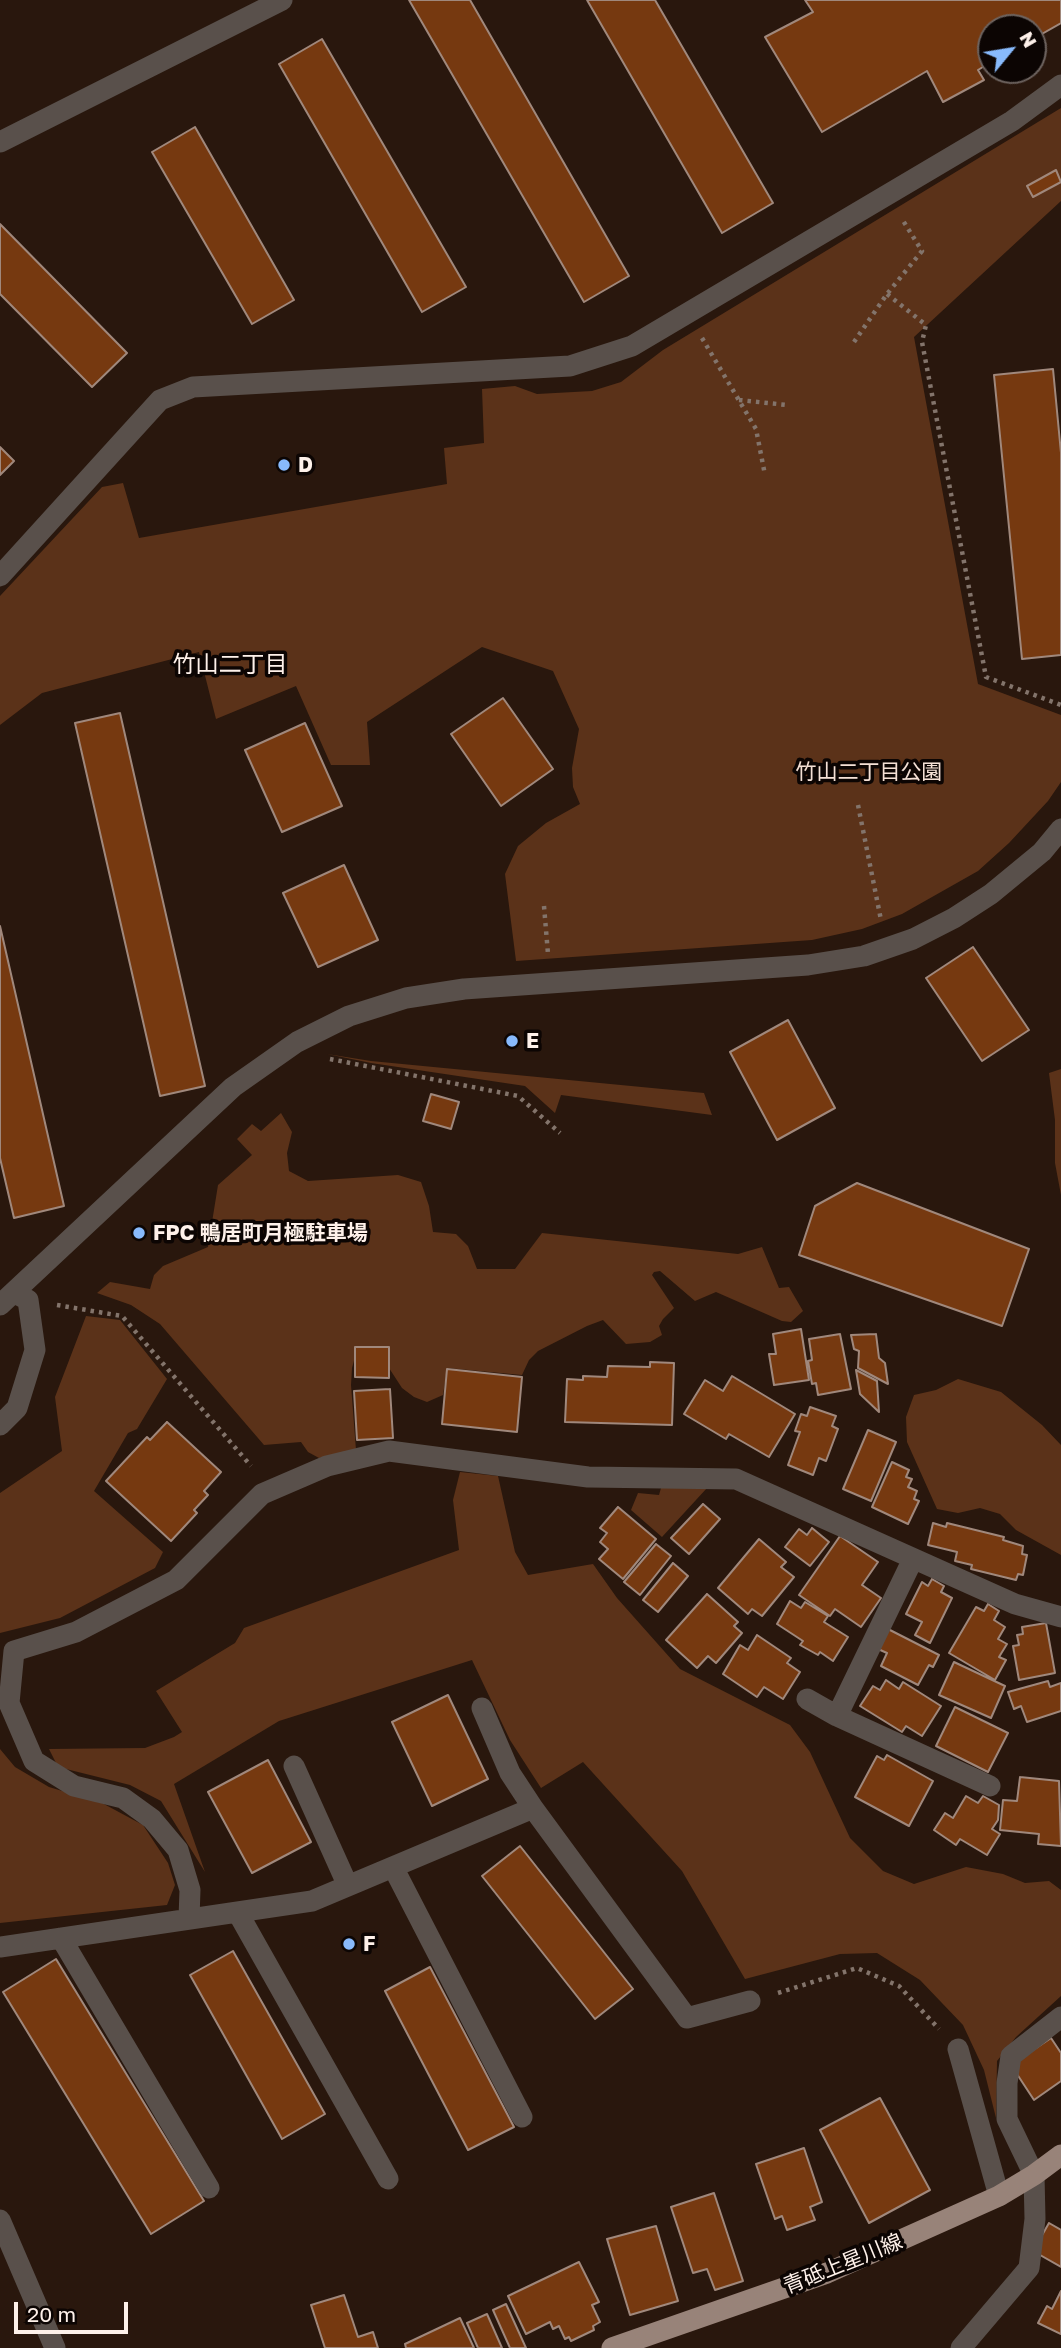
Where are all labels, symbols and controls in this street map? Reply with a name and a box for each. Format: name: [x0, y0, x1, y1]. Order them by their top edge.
north arrow: [977, 14, 1047, 84]
text: N: [1015, 27, 1042, 51]
place label: D: [298, 452, 313, 478]
marker: D: [276, 457, 292, 473]
district label: 竹山二丁目: [173, 651, 287, 679]
park label: 竹山二丁目公園: [796, 759, 942, 785]
place label: E: [526, 1028, 539, 1054]
marker: E: [504, 1033, 520, 1049]
place label: FPC 鴨居町月極駐車場: [153, 1220, 368, 1246]
marker: FPC 鴨居町月極駐車場: [131, 1225, 147, 1241]
place label: F: [363, 1931, 375, 1957]
marker: F: [341, 1936, 357, 1952]
street label: 青砥上星川線: [780, 2229, 906, 2299]
scale bar: [18, 2288, 131, 2332]
text: 20 m: [27, 2301, 76, 2327]

